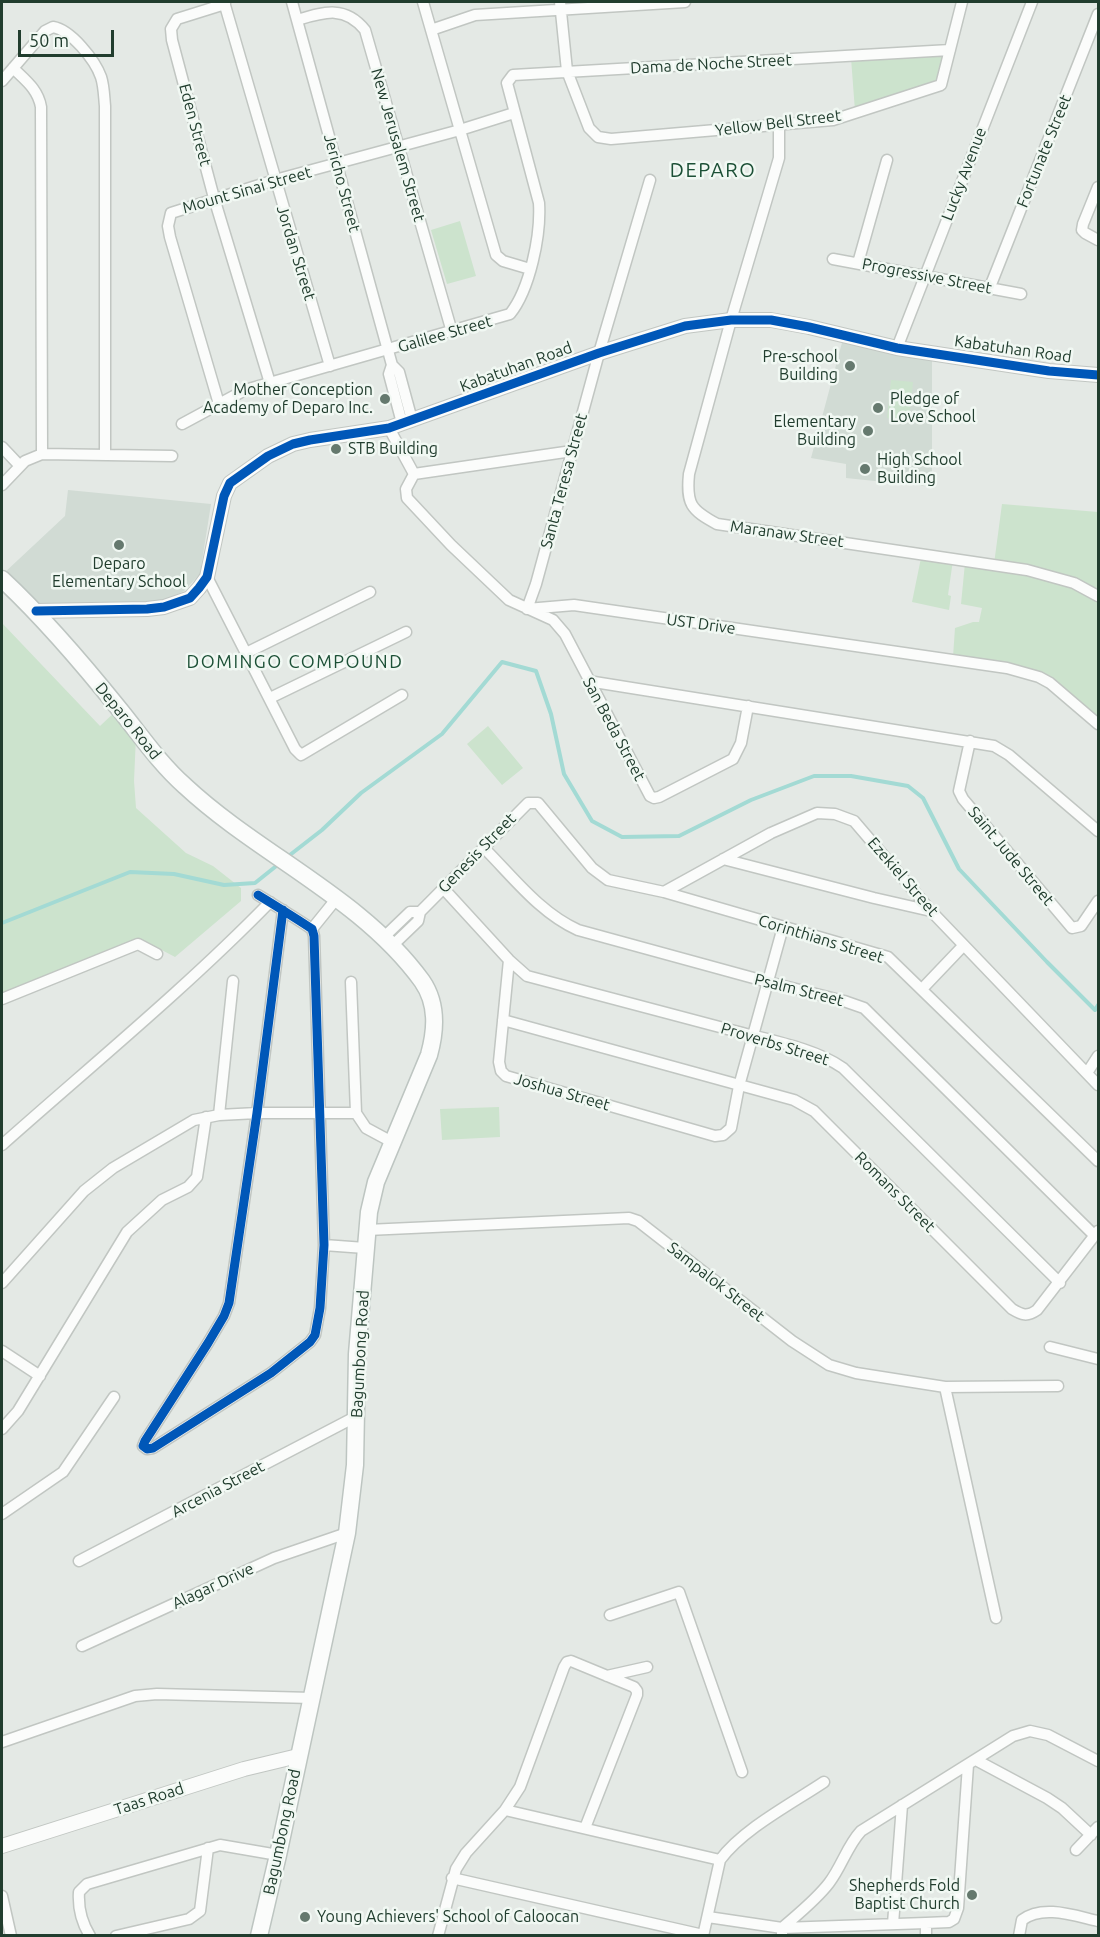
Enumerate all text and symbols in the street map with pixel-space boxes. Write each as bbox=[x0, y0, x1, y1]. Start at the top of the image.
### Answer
scale bar bbox=[21, 18, 117, 56]
text: 50 m bbox=[29, 30, 69, 50]
street label: Dama de Noche Street bbox=[630, 50, 792, 78]
street label: New Jerusalem Street bbox=[367, 66, 429, 224]
street label: Eden Street bbox=[175, 82, 215, 168]
street label: Fortunate Street bbox=[1013, 92, 1075, 210]
street label: Yellow Bell Street bbox=[714, 106, 842, 140]
street label: Lucky Avenue bbox=[937, 125, 991, 223]
street label: Jericho Street bbox=[320, 132, 364, 234]
district label: DEPARO bbox=[670, 158, 756, 182]
street label: Mount Sinai Street bbox=[180, 162, 314, 218]
street label: Jordan Street bbox=[272, 203, 320, 303]
street label: Progressive Street bbox=[861, 254, 993, 298]
street label: Galilee Street bbox=[396, 311, 494, 357]
street label: Kabatuhan Road bbox=[953, 331, 1073, 367]
street label: Kabatuhan Road bbox=[457, 338, 575, 396]
place label: Pre-school Building bbox=[762, 347, 838, 385]
marker: Pre-school Building bbox=[843, 359, 857, 373]
place label: Mother Conception Academy of Deparo Inc. bbox=[203, 380, 373, 418]
place label: Pledge of Love School bbox=[890, 389, 976, 427]
marker: Mother Conception Academy of Deparo Inc. bbox=[378, 392, 392, 406]
marker: Pledge of Love School bbox=[871, 401, 885, 415]
street label: Santa Teresa Street bbox=[537, 411, 591, 551]
place label: Elementary Building bbox=[774, 412, 856, 450]
marker: Elementary Building bbox=[861, 424, 875, 438]
place label: STB Building bbox=[348, 439, 438, 459]
marker: STB Building bbox=[329, 442, 343, 456]
place label: High School Building bbox=[877, 450, 962, 488]
marker: High School Building bbox=[858, 462, 872, 476]
street label: Maranaw Street bbox=[729, 517, 845, 551]
marker: Deparo Elementary School bbox=[112, 538, 126, 552]
place label: Deparo Elementary School bbox=[52, 554, 186, 592]
street label: UST Drive bbox=[665, 610, 737, 638]
district label: DOMINGO COMPOUND bbox=[187, 651, 403, 673]
street label: San Beda Street bbox=[579, 674, 649, 784]
street label: Deparo Road bbox=[91, 679, 165, 763]
street label: Saint Jude Street bbox=[964, 803, 1058, 909]
street label: Genesis Street bbox=[434, 809, 520, 897]
street label: Ezekiel Street bbox=[863, 834, 943, 920]
street label: Corinthians Street bbox=[756, 911, 886, 967]
street label: Psalm Street bbox=[752, 970, 846, 1010]
street label: Proverbs Street bbox=[719, 1018, 831, 1070]
street label: Joshua Street bbox=[512, 1069, 612, 1115]
street label: Romans Street bbox=[851, 1148, 939, 1236]
street label: Sampalok Street bbox=[664, 1238, 768, 1326]
street label: Bagumbong Road bbox=[347, 1290, 373, 1418]
street label: Arcenia Street bbox=[168, 1457, 268, 1521]
street label: Alagar Drive bbox=[169, 1559, 257, 1613]
street label: Bagumbong Road bbox=[259, 1767, 305, 1897]
street label: Taas Road bbox=[112, 1779, 186, 1819]
place label: Shepherds Fold Baptist Church bbox=[849, 1876, 960, 1914]
marker: Shepherds Fold Baptist Church bbox=[965, 1888, 979, 1902]
place label: Young Achievers' School of Caloocan bbox=[317, 1907, 579, 1927]
marker: Young Achievers' School of Caloocan bbox=[298, 1910, 312, 1924]

